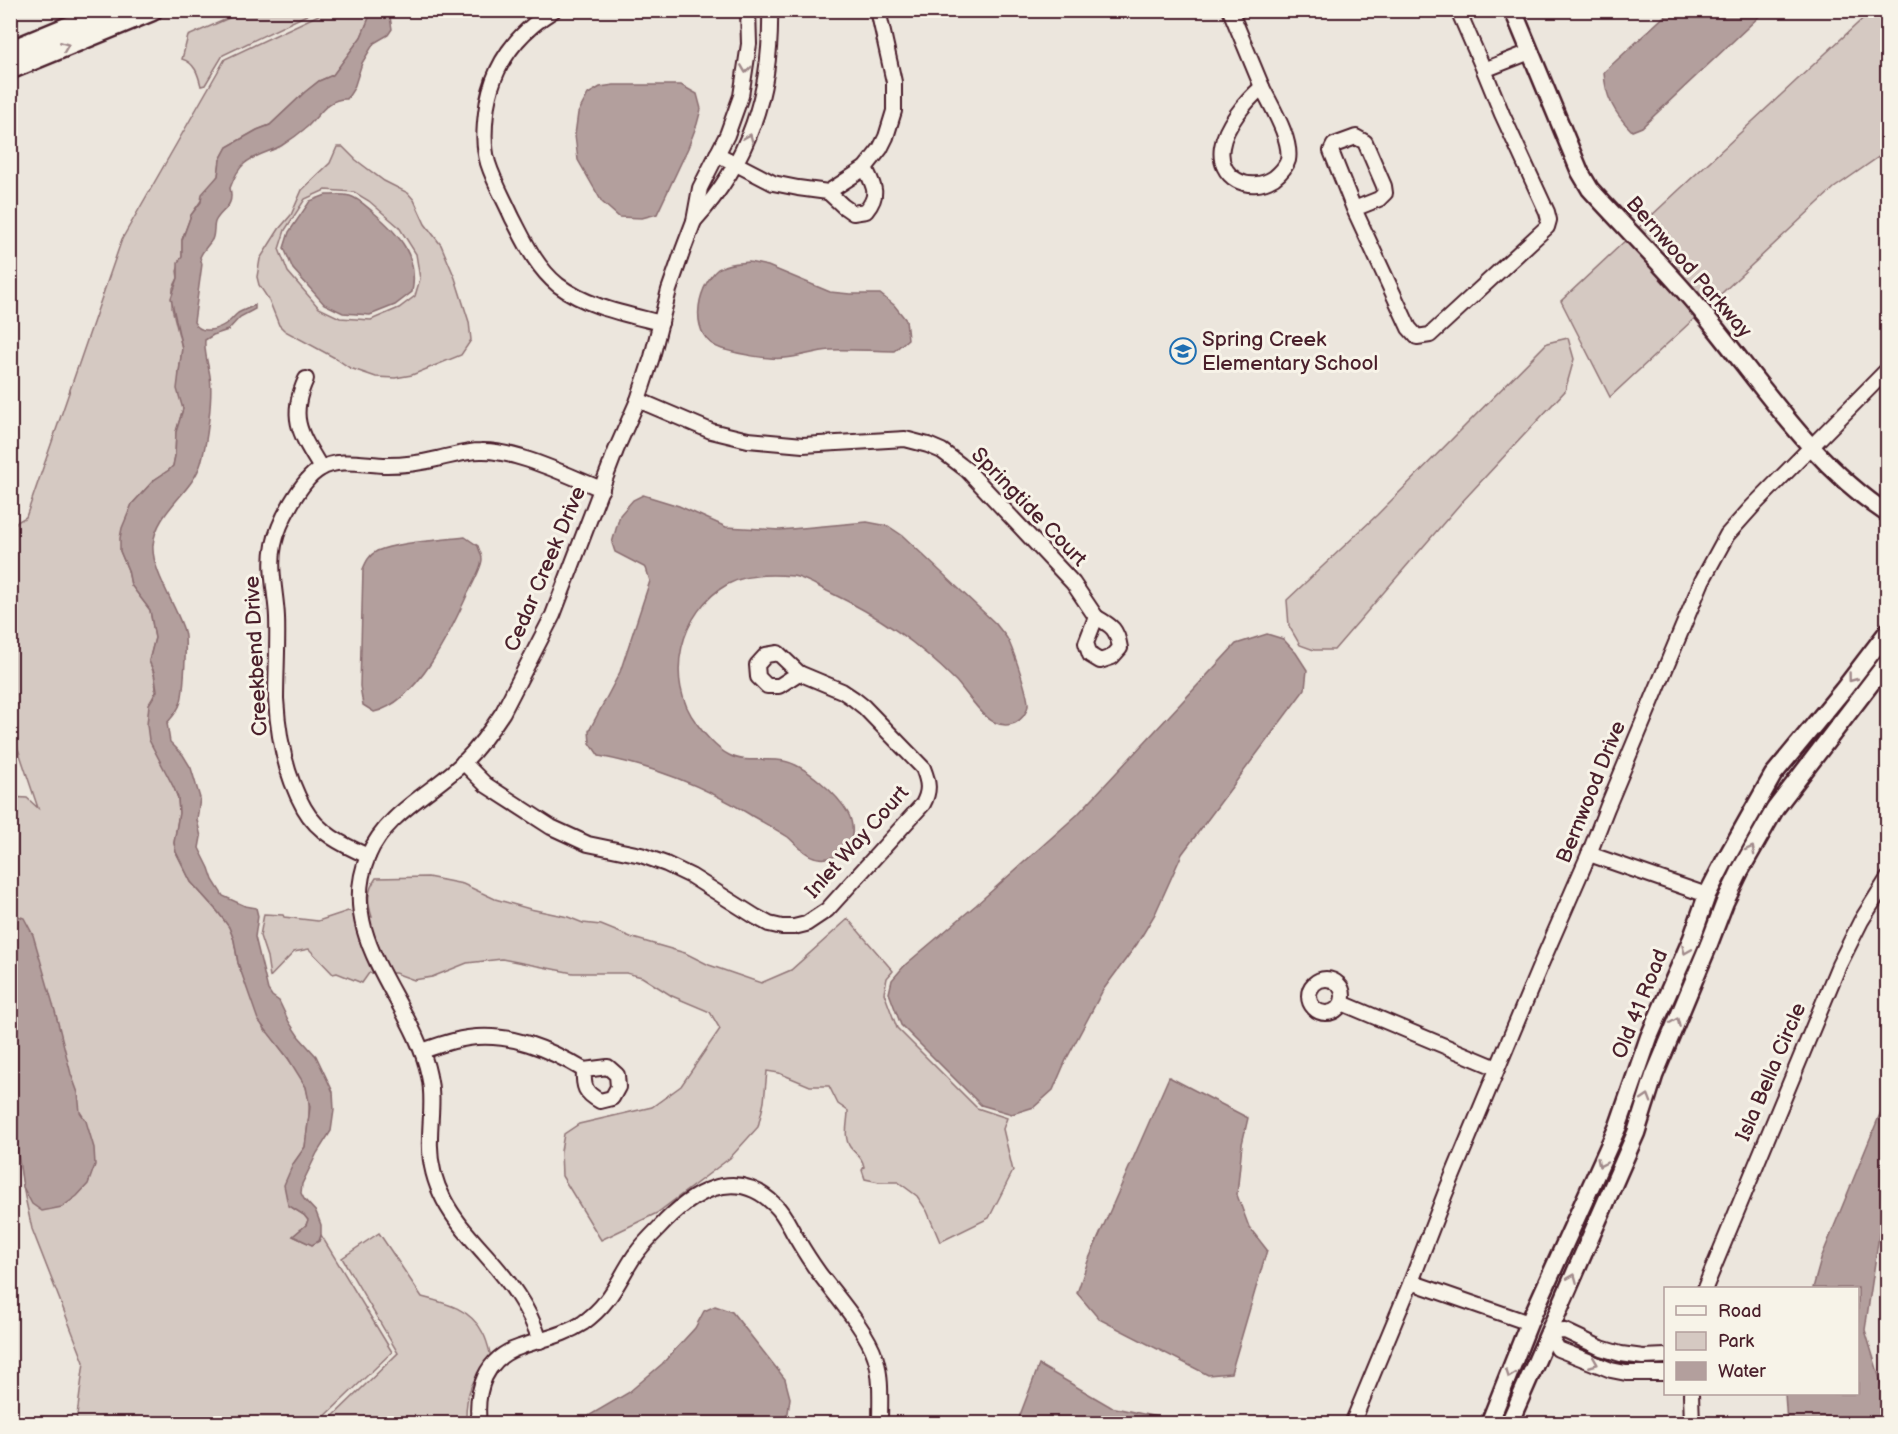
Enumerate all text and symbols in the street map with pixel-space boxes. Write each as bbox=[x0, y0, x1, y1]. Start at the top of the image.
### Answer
one-way arrow bbox=[58, 41, 69, 53]
one-way arrow bbox=[740, 64, 752, 73]
one-way arrow bbox=[741, 133, 753, 144]
street label: Bernwood Parkway bbox=[1621, 191, 1757, 343]
place label: Spring Creek Elementary School bbox=[1202, 327, 1378, 376]
school or university icon: Spring Creek Elementary School bbox=[1168, 336, 1198, 366]
street label: Springtide Court bbox=[966, 442, 1092, 572]
street label: Cedar Creek Drive bbox=[499, 483, 591, 655]
street label: Creekbend Drive bbox=[239, 575, 273, 737]
one-way arrow bbox=[1849, 671, 1860, 682]
street label: Bernwood Drive bbox=[1551, 717, 1631, 867]
street label: Inlet Way Court bbox=[800, 780, 914, 903]
one-way arrow bbox=[1744, 846, 1755, 856]
one-way arrow bbox=[1681, 943, 1693, 954]
street label: Old 41 Road bbox=[1607, 946, 1673, 1062]
street label: Isla Bella Circle bbox=[1731, 999, 1811, 1145]
one-way arrow bbox=[1669, 1017, 1681, 1028]
one-way arrow bbox=[1639, 1093, 1652, 1104]
one-way arrow bbox=[1596, 1157, 1608, 1168]
one-way arrow bbox=[1566, 1274, 1578, 1285]
legend bbox=[1664, 1287, 1859, 1395]
text: Road bbox=[1718, 1301, 1762, 1322]
text: Park bbox=[1718, 1331, 1754, 1352]
one-way arrow bbox=[1588, 1356, 1599, 1368]
text: Water bbox=[1718, 1361, 1766, 1382]
one-way arrow bbox=[1504, 1368, 1517, 1378]

